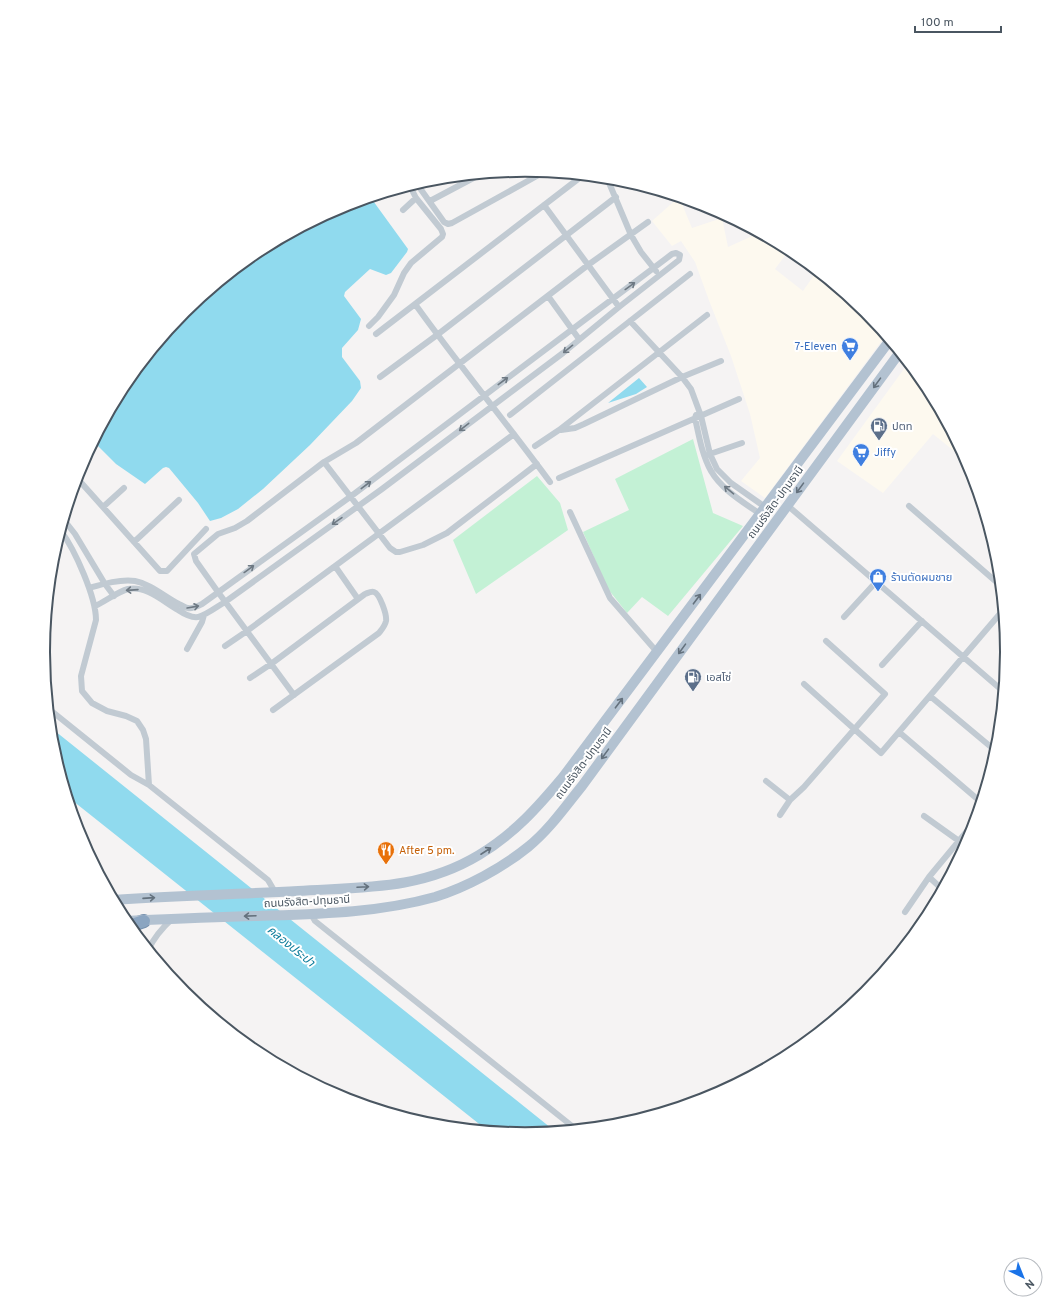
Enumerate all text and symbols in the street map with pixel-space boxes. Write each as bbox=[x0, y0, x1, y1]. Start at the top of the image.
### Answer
scale bar bbox=[915, 8, 1001, 34]
text: 100 m bbox=[921, 15, 954, 31]
one-way arrow bbox=[624, 282, 635, 291]
supermarket icon: 7-Eleven bbox=[840, 336, 860, 361]
place label: 7-Eleven bbox=[795, 340, 837, 354]
one-way arrow bbox=[562, 345, 573, 354]
one-way arrow bbox=[498, 377, 509, 385]
one-way arrow bbox=[873, 377, 881, 388]
fuel station icon: ปตท bbox=[869, 416, 889, 441]
place label: ปตท bbox=[892, 420, 912, 434]
one-way arrow bbox=[458, 423, 469, 431]
supermarket icon: Jiffy bbox=[851, 442, 871, 467]
place label: Jiffy bbox=[874, 446, 896, 460]
street label: ถนนรังสิต-ปทุมธานี bbox=[745, 464, 807, 542]
one-way arrow bbox=[360, 480, 371, 489]
one-way arrow bbox=[796, 482, 804, 493]
one-way arrow bbox=[723, 486, 734, 495]
one-way arrow bbox=[331, 517, 342, 525]
one-way arrow bbox=[244, 565, 255, 573]
shop icon: ร้านตัดผมชาย bbox=[868, 567, 888, 592]
place label: ร้านตัดผมชาย bbox=[891, 571, 952, 585]
one-way arrow bbox=[126, 586, 139, 593]
one-way arrow bbox=[692, 593, 701, 604]
one-way arrow bbox=[186, 602, 199, 610]
one-way arrow bbox=[678, 644, 686, 655]
fuel station icon: เอสโซ่ bbox=[683, 667, 703, 692]
place label: เอสโซ่ bbox=[706, 671, 731, 685]
one-way arrow bbox=[614, 697, 623, 708]
street label: ถนนรังสิต-ปทุมธานี bbox=[552, 725, 615, 802]
one-way arrow bbox=[601, 748, 609, 759]
restaurant icon: After 5 pm. bbox=[376, 840, 396, 865]
place label: After 5 pm. bbox=[399, 844, 455, 858]
one-way arrow bbox=[480, 846, 492, 854]
one-way arrow bbox=[356, 884, 369, 891]
street label: ถนนรังสิต-ปทุมธานี bbox=[264, 893, 351, 911]
one-way arrow bbox=[142, 894, 155, 901]
one-way arrow bbox=[244, 912, 257, 920]
water label: คลองประปา bbox=[263, 923, 318, 972]
north arrow bbox=[1003, 1257, 1043, 1297]
text: N bbox=[1021, 1276, 1037, 1291]

